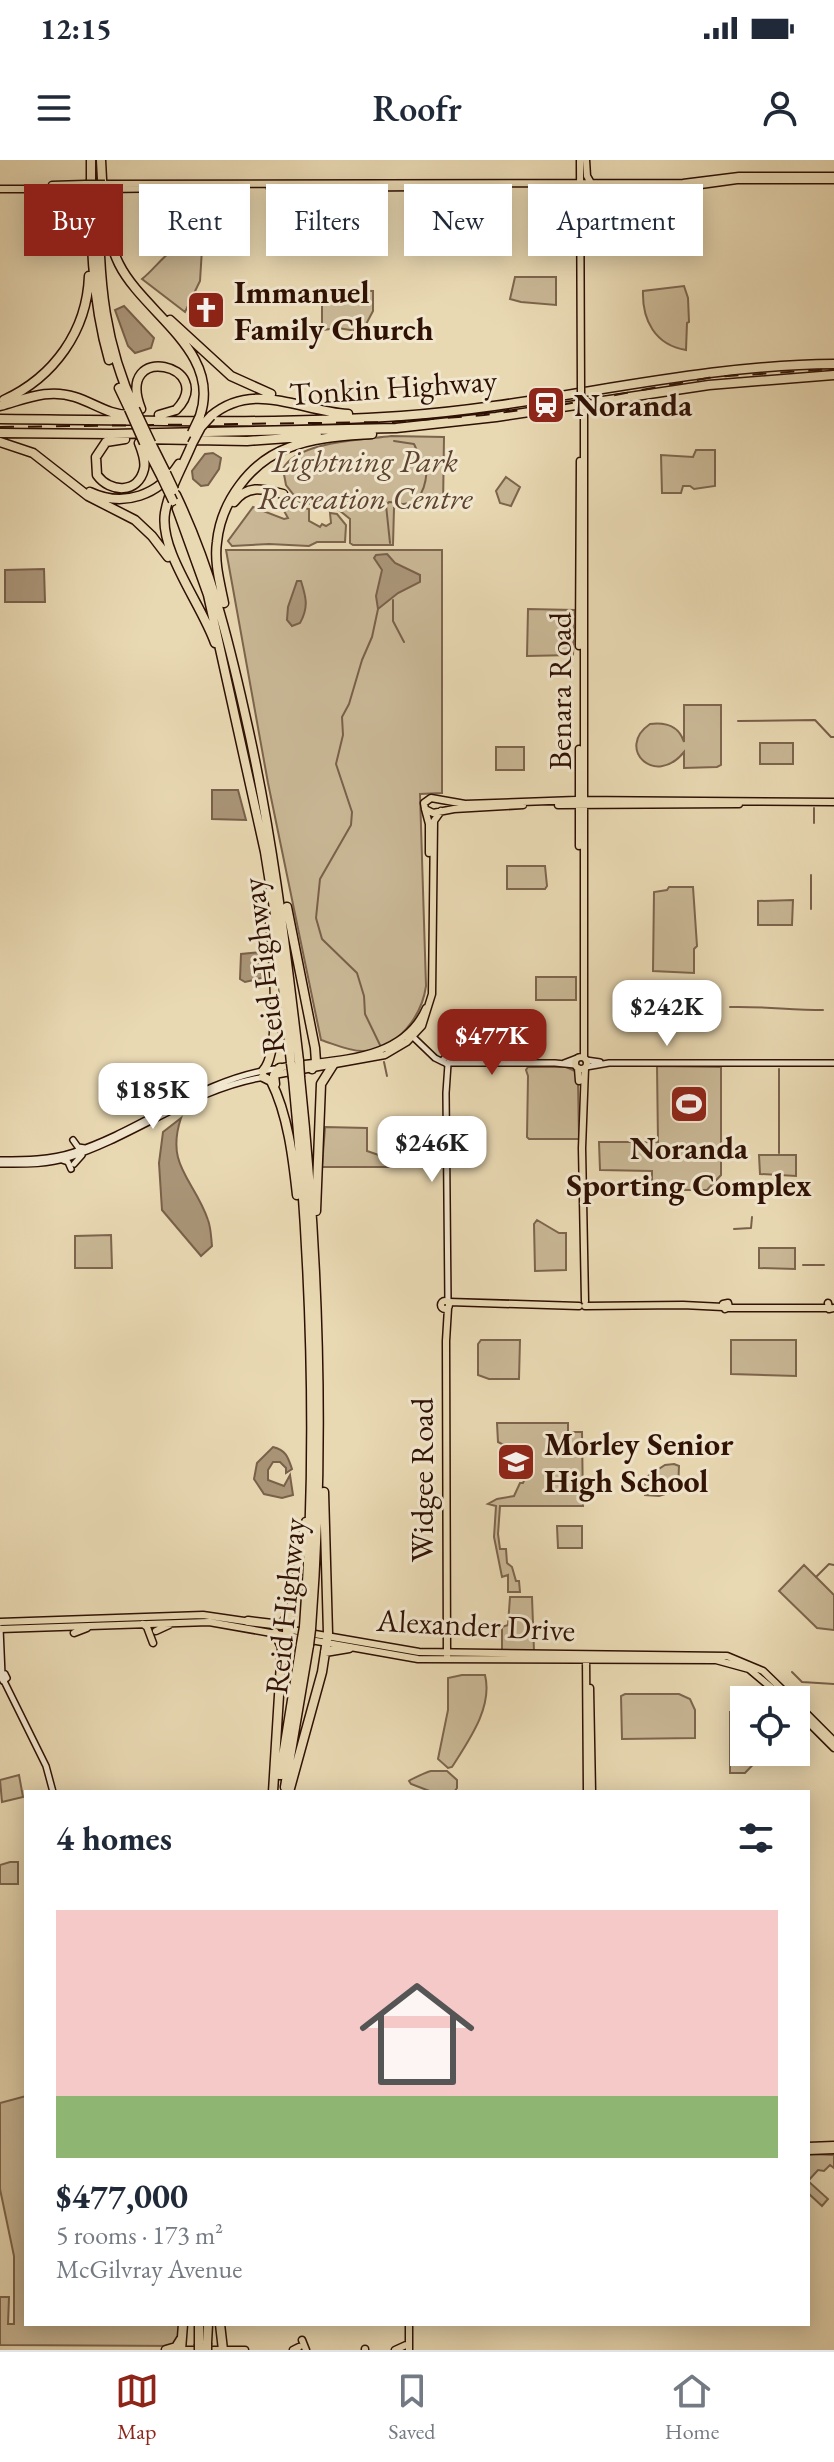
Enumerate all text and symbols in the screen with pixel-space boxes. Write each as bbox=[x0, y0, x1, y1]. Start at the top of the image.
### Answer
text: 12:15 bbox=[40, 9, 112, 48]
text: Roofr bbox=[372, 85, 462, 132]
icon: menu bbox=[32, 86, 76, 130]
icon: person bbox=[758, 86, 802, 130]
chip: Buy bbox=[24, 184, 123, 256]
chip: Rent bbox=[139, 184, 250, 256]
chip: Filters bbox=[266, 184, 388, 256]
chip: New bbox=[404, 184, 512, 256]
chip: Apartment bbox=[528, 184, 703, 256]
place label: Immanuel Family Church bbox=[234, 271, 434, 350]
church icon: Immanuel Family Church bbox=[185, 289, 227, 331]
street label: Tonkin Highway bbox=[288, 359, 499, 415]
station icon: Noranda bbox=[525, 384, 567, 426]
place label: Noranda bbox=[574, 384, 693, 426]
park label: Lightning Park Recreation Centre bbox=[257, 440, 474, 519]
street label: Benara Road bbox=[539, 611, 581, 770]
street label: Reid Highway bbox=[231, 875, 295, 1056]
pin: $242K bbox=[611, 980, 723, 1048]
text: $242K bbox=[630, 989, 704, 1023]
pin: $477K bbox=[436, 1009, 548, 1077]
text: $477K bbox=[455, 1018, 529, 1052]
pin: $185K bbox=[97, 1063, 209, 1131]
text: $185K bbox=[116, 1072, 190, 1106]
sports icon: Noranda Sporting Complex bbox=[668, 1083, 710, 1125]
pin: $246K bbox=[376, 1116, 488, 1184]
text: $246K bbox=[395, 1125, 469, 1159]
place label: Noranda Sporting Complex bbox=[566, 1127, 812, 1206]
street label: Widgee Road bbox=[401, 1397, 443, 1562]
place label: Morley Senior High School bbox=[544, 1423, 734, 1502]
school or university icon: Morley Senior High School bbox=[495, 1441, 537, 1483]
street label: Reid Highway bbox=[255, 1515, 315, 1696]
street label: Alexander Drive bbox=[375, 1599, 576, 1651]
map controls bbox=[730, 1686, 810, 1766]
button: locate bbox=[730, 1686, 810, 1766]
text: 4 homes bbox=[56, 1816, 172, 1860]
icon: filters bbox=[734, 1816, 778, 1860]
icon: home bbox=[345, 1962, 489, 2106]
text: $477,000 bbox=[56, 2174, 188, 2218]
text: 5 rooms · 173 m² bbox=[56, 2218, 223, 2252]
text: McGilvray Avenue bbox=[56, 2252, 242, 2286]
tab: Map bbox=[115, 2369, 159, 2446]
tab: Saved bbox=[388, 2369, 435, 2446]
tab: Home bbox=[665, 2369, 719, 2446]

